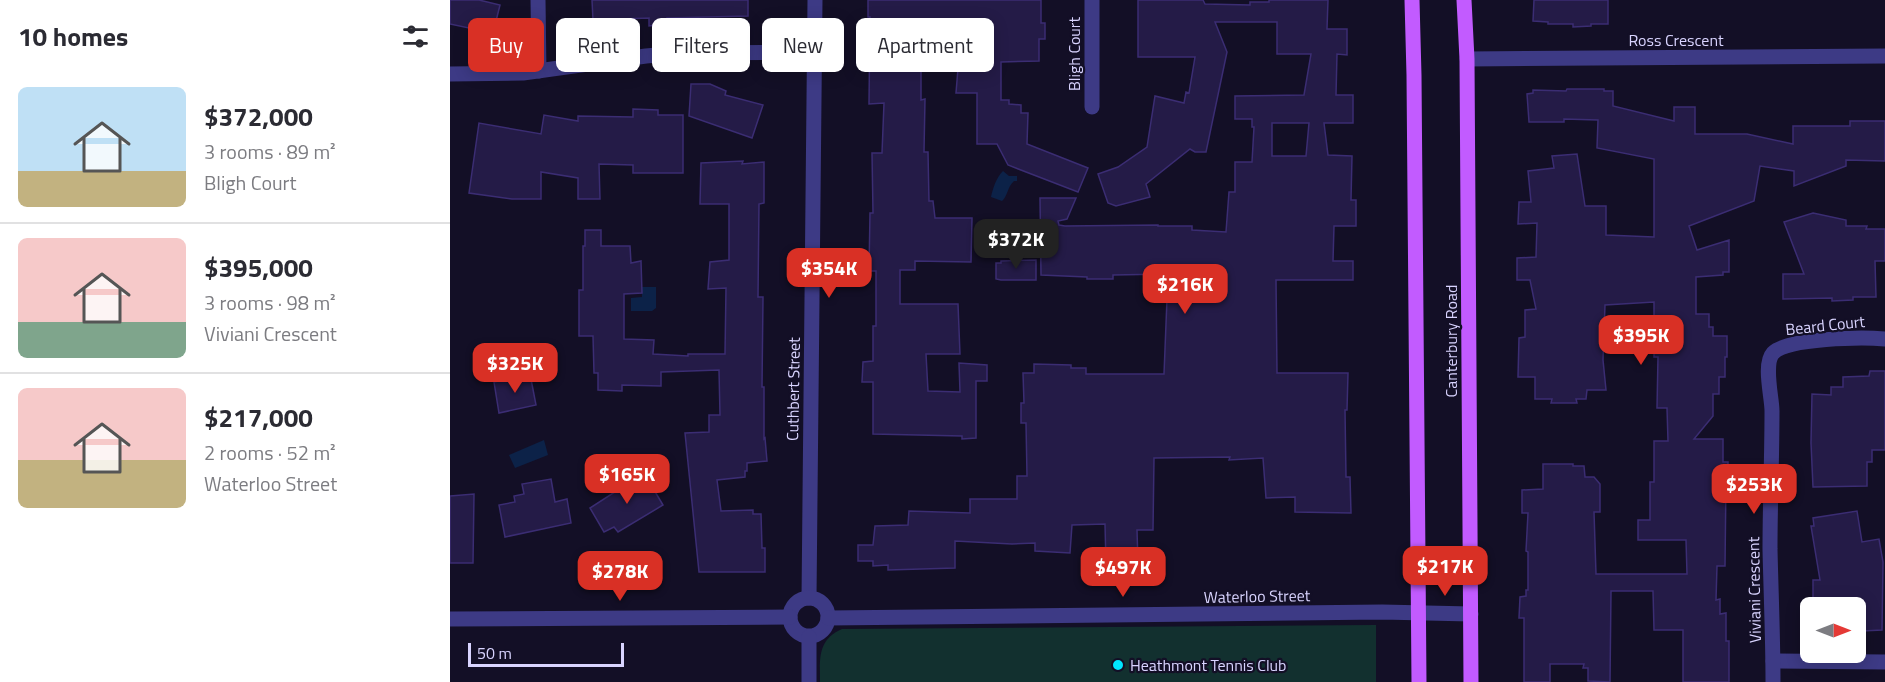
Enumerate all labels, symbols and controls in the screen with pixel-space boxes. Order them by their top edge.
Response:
text: 10 homes [18,17,128,56]
street label: Bligh Court [1062,17,1086,91]
chip: Buy [468,18,544,72]
chip: Rent [556,18,640,72]
chip: Filters [652,18,750,72]
chip: New [762,18,844,72]
chip: Apartment [856,18,994,72]
icon: filters [399,20,432,53]
street label: Ross Crescent [1628,28,1724,52]
text: $372,000 [204,97,313,136]
icon: home [66,111,138,183]
text: 3 rooms · 89 m² [204,136,336,167]
text: Bligh Court [204,167,297,198]
pin: $372K [974,219,1058,270]
text: $372K [988,223,1044,254]
text: $395,000 [204,248,313,287]
pin: $354K [787,248,871,299]
text: $354K [801,252,857,283]
icon: home [66,262,138,334]
pin: $216K [1143,264,1227,315]
text: $216K [1157,268,1213,299]
street label: Canterbury Road [1439,285,1463,397]
text: 3 rooms · 98 m² [204,287,336,318]
street label: Beard Court [1784,309,1866,341]
pin: $395K [1599,315,1683,366]
text: Viviani Crescent [204,318,337,349]
text: $395K [1613,319,1669,350]
street label: Cuthbert Street [780,337,806,441]
pin: $325K [473,343,557,394]
text: $325K [487,347,543,378]
text: $217,000 [204,398,313,437]
icon: home [66,412,138,484]
text: 2 rooms · 52 m² [204,437,336,468]
pin: $165K [585,454,669,505]
text: $165K [599,458,655,489]
pin: $253K [1712,464,1796,515]
text: Waterloo Street [204,468,337,499]
text: $253K [1726,468,1782,499]
street label: Viviani Crescent [1741,536,1767,643]
pin: $217K [1403,546,1487,597]
pin: $497K [1081,547,1165,598]
text: $217K [1417,550,1473,581]
pin: $278K [578,551,662,602]
text: $497K [1095,551,1151,582]
text: $278K [592,555,648,586]
street label: Waterloo Street [1204,583,1311,609]
north arrow [1800,597,1866,663]
map controls [1800,597,1866,663]
scale bar [468,640,624,668]
text: 50 m [477,641,512,665]
place label: Heathmont Tennis Club [1130,653,1287,677]
marker: Heathmont Tennis Club [1111,658,1125,672]

